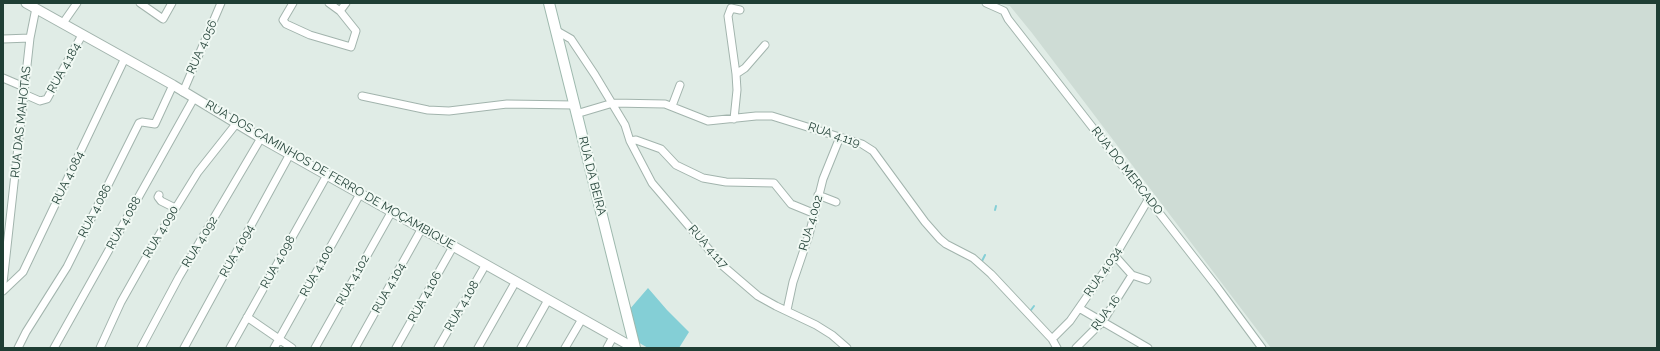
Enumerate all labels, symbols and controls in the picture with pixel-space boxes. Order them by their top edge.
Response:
street label: RUA 4.056 [184,18,220,76]
street label: RUA 4.184 [44,40,84,96]
street label: RUA DAS MAHOTAS [8,65,34,179]
street label: RUA DOS CAMINHOS DE FERRO DE MOÇAMBIQUE [203,97,457,253]
street label: RUA 4.119 [806,119,862,151]
street label: RUA DO MERCADO [1088,124,1166,218]
street label: RUA DA BEIRA [575,135,609,217]
street label: RUA 4.084 [49,149,87,207]
street label: RUA 4.086 [75,182,115,240]
street label: RUA 4.002 [796,193,826,253]
street label: RUA 4.088 [104,194,144,252]
street label: RUA 4.090 [140,203,182,261]
street label: RUA 4.092 [179,214,221,270]
street label: RUA 4.094 [217,222,257,280]
street label: RUA 4.117 [685,222,731,272]
street label: RUA 4.098 [258,233,298,291]
street label: RUA 4.100 [297,243,337,299]
street label: RUA 4.034 [1081,244,1125,300]
street label: RUA 4.102 [333,252,373,308]
street label: RUA 4.104 [369,260,409,316]
street label: RUA 4.106 [405,269,445,325]
street label: RUA 4.108 [442,278,482,334]
street label: RUA 16 [1088,293,1124,333]

